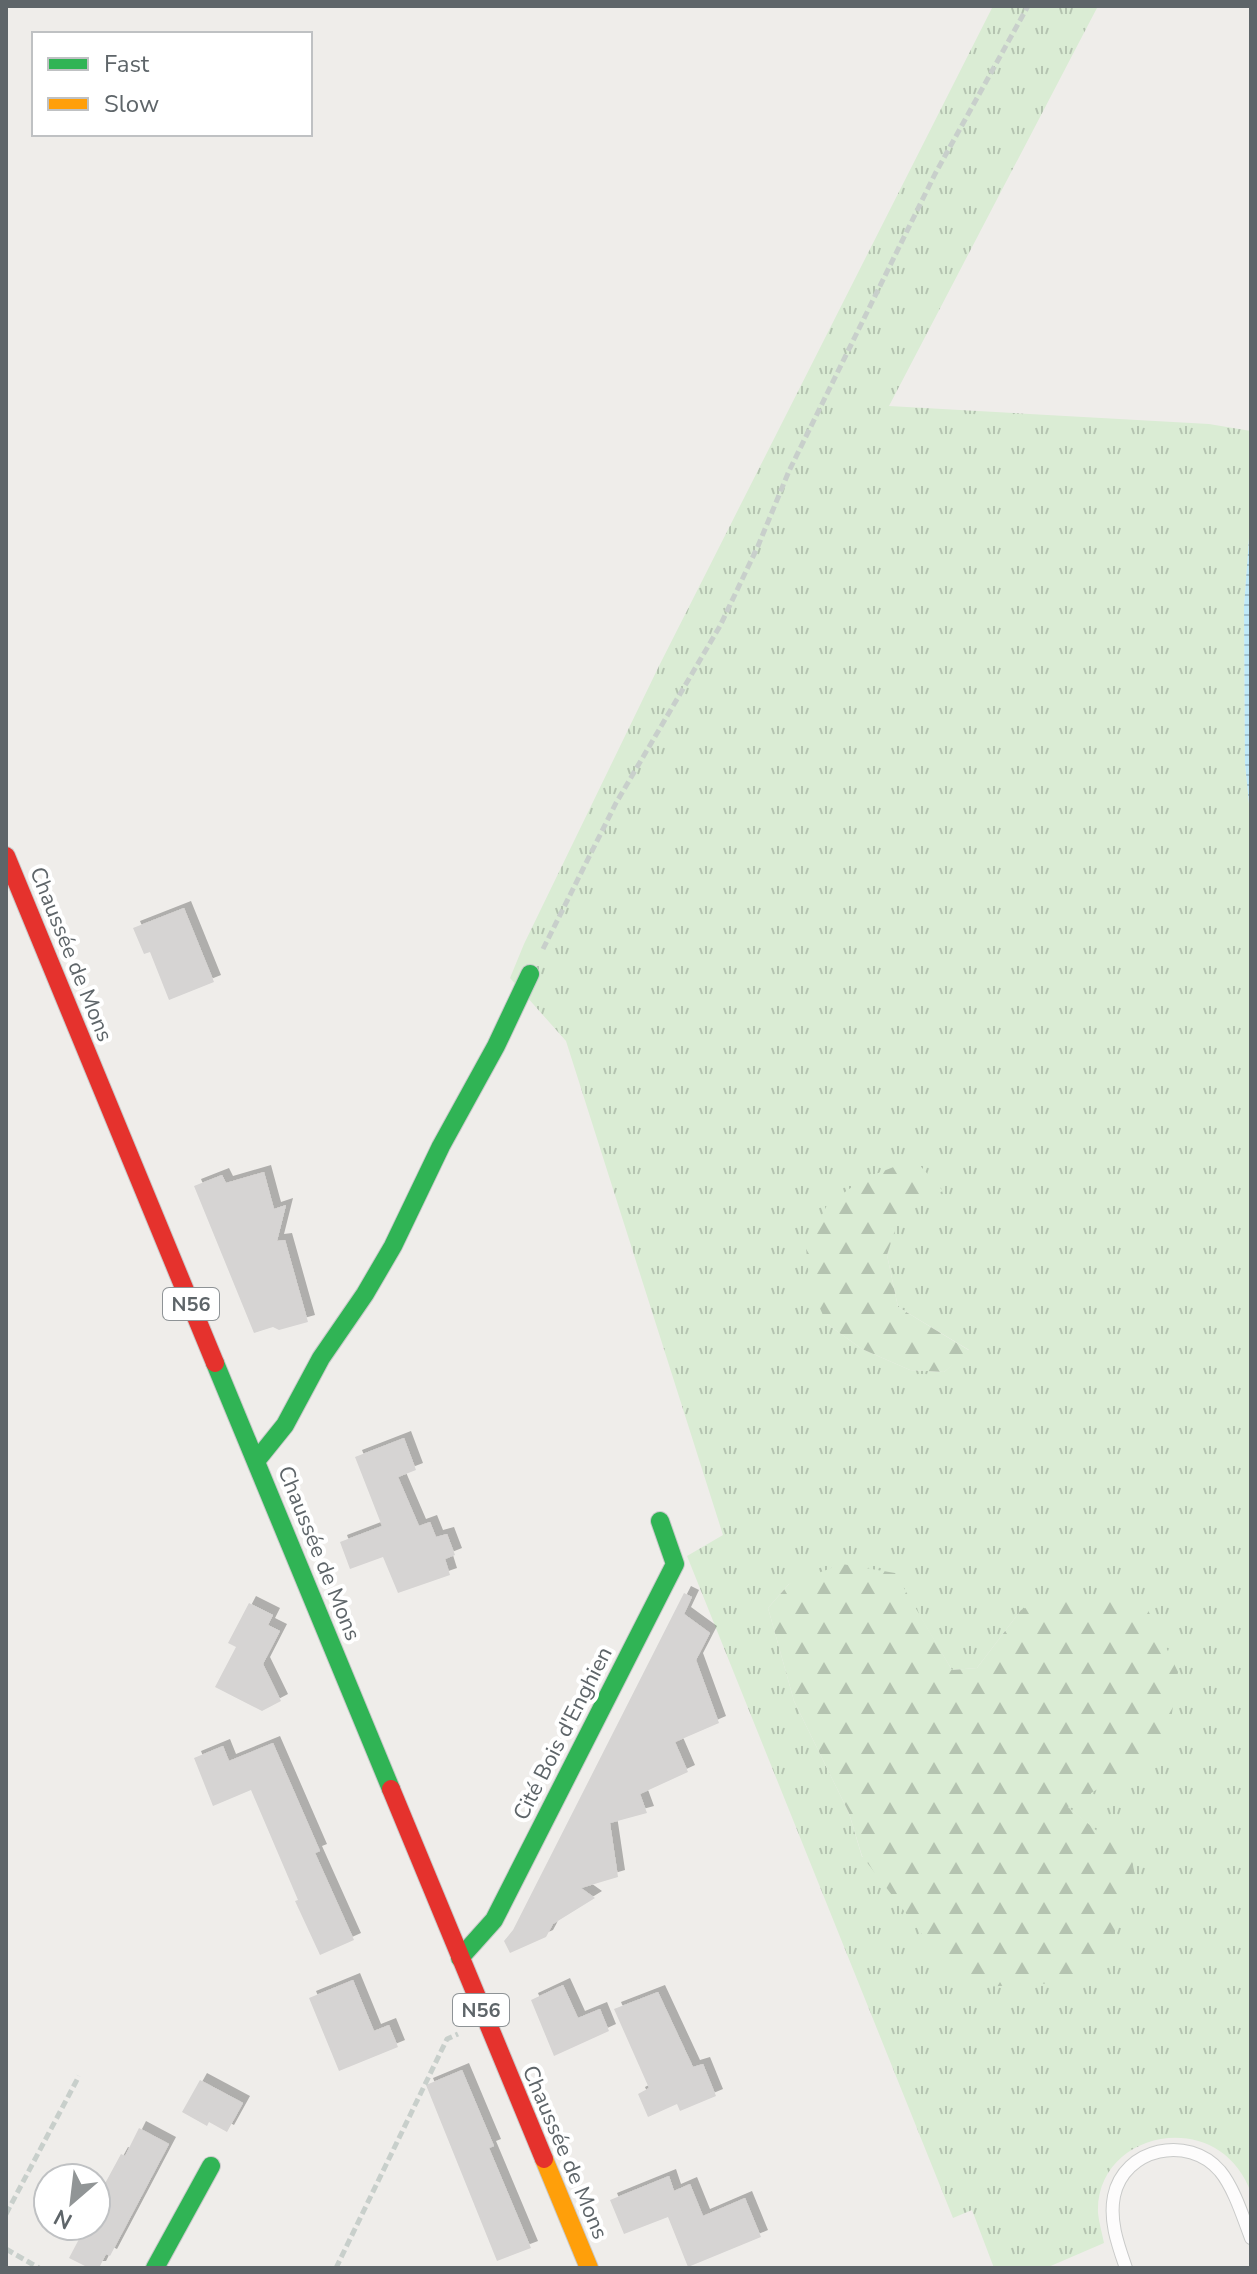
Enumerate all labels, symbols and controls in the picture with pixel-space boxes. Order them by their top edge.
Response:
legend [32,32,312,136]
text: Fast [104,48,150,80]
text: Slow [104,88,159,120]
street label: Chaussée de Mons [22,863,120,1046]
road number: N56 [163,1288,219,1320]
street label: Chaussée de Mons [270,1462,368,1645]
street label: Cité Bois d'Enghien [506,1642,620,1825]
road number: N56 [453,1994,509,2026]
street label: Chaussée de Mons [515,2061,615,2244]
north arrow [32,2162,112,2242]
text: N [49,2202,77,2236]

